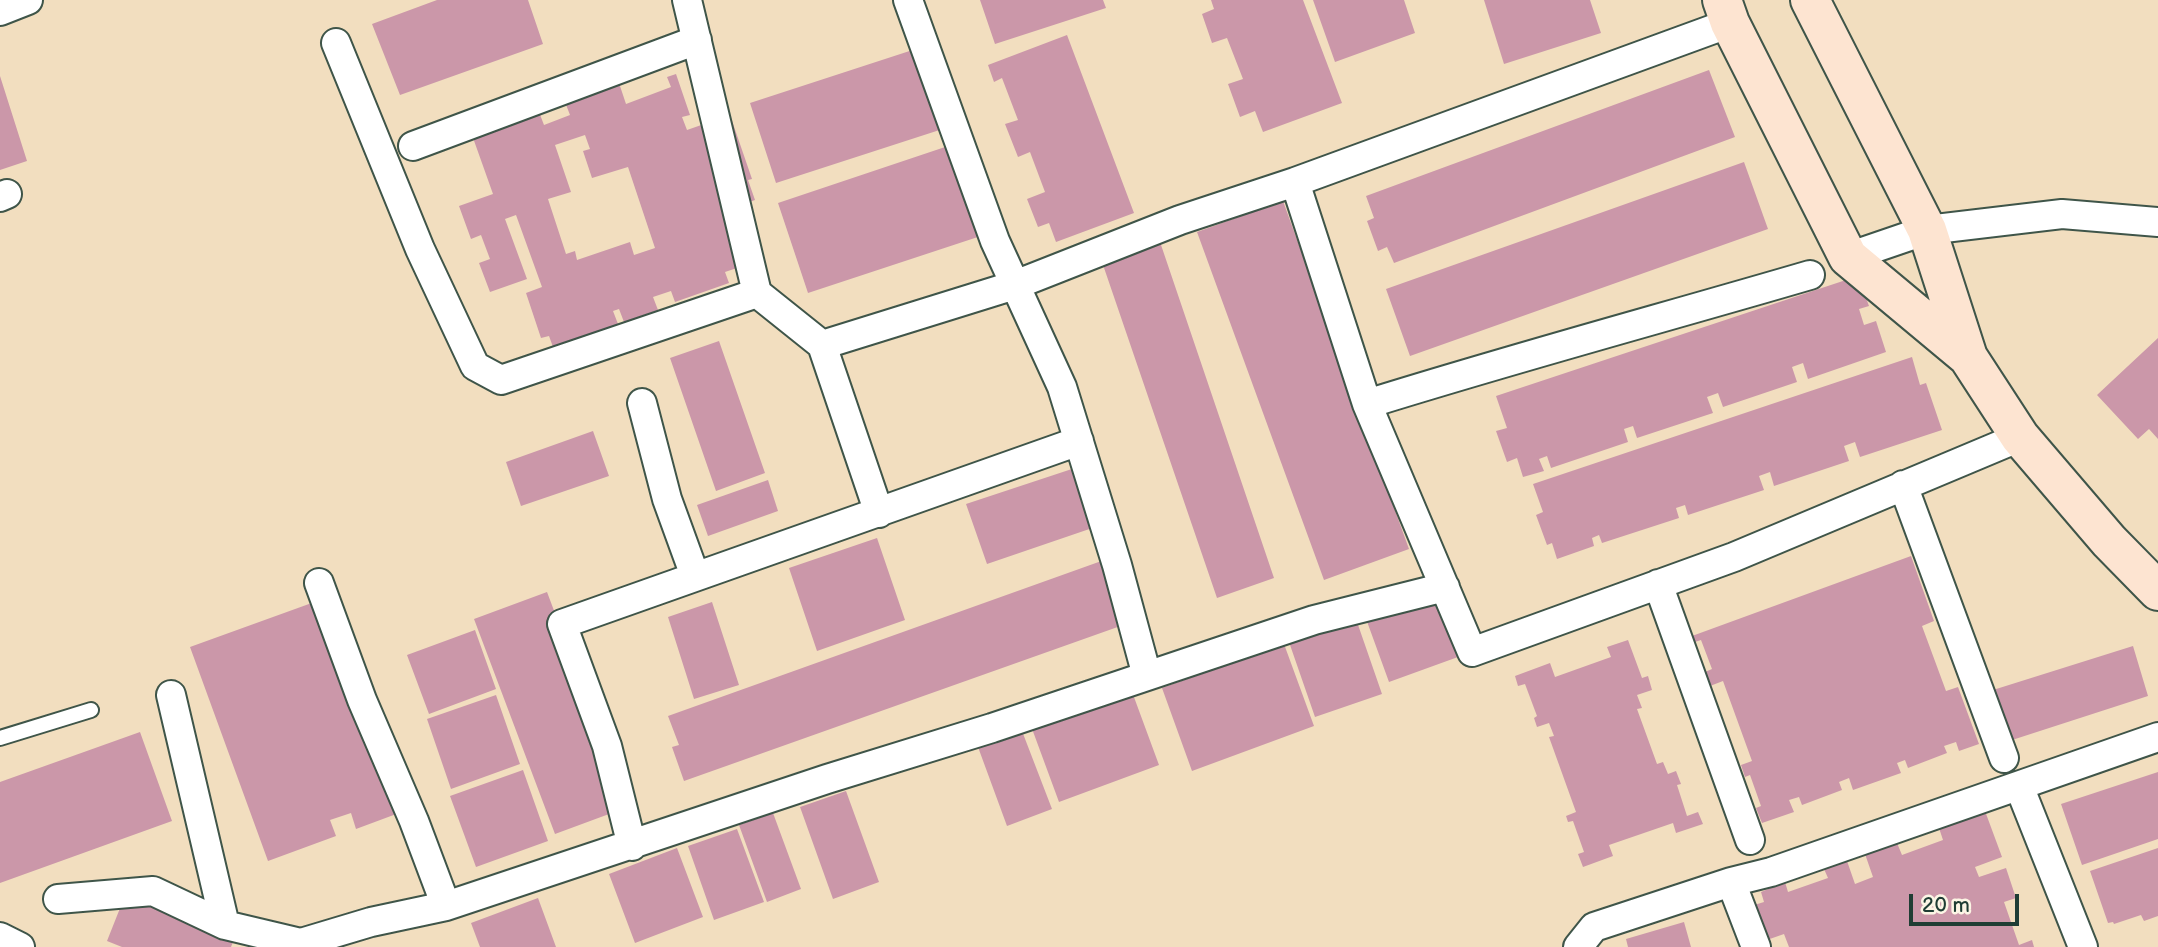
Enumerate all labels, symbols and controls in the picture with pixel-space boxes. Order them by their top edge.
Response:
scale bar [1913,880,2023,924]
text: 20 m [1922,893,1970,918]

